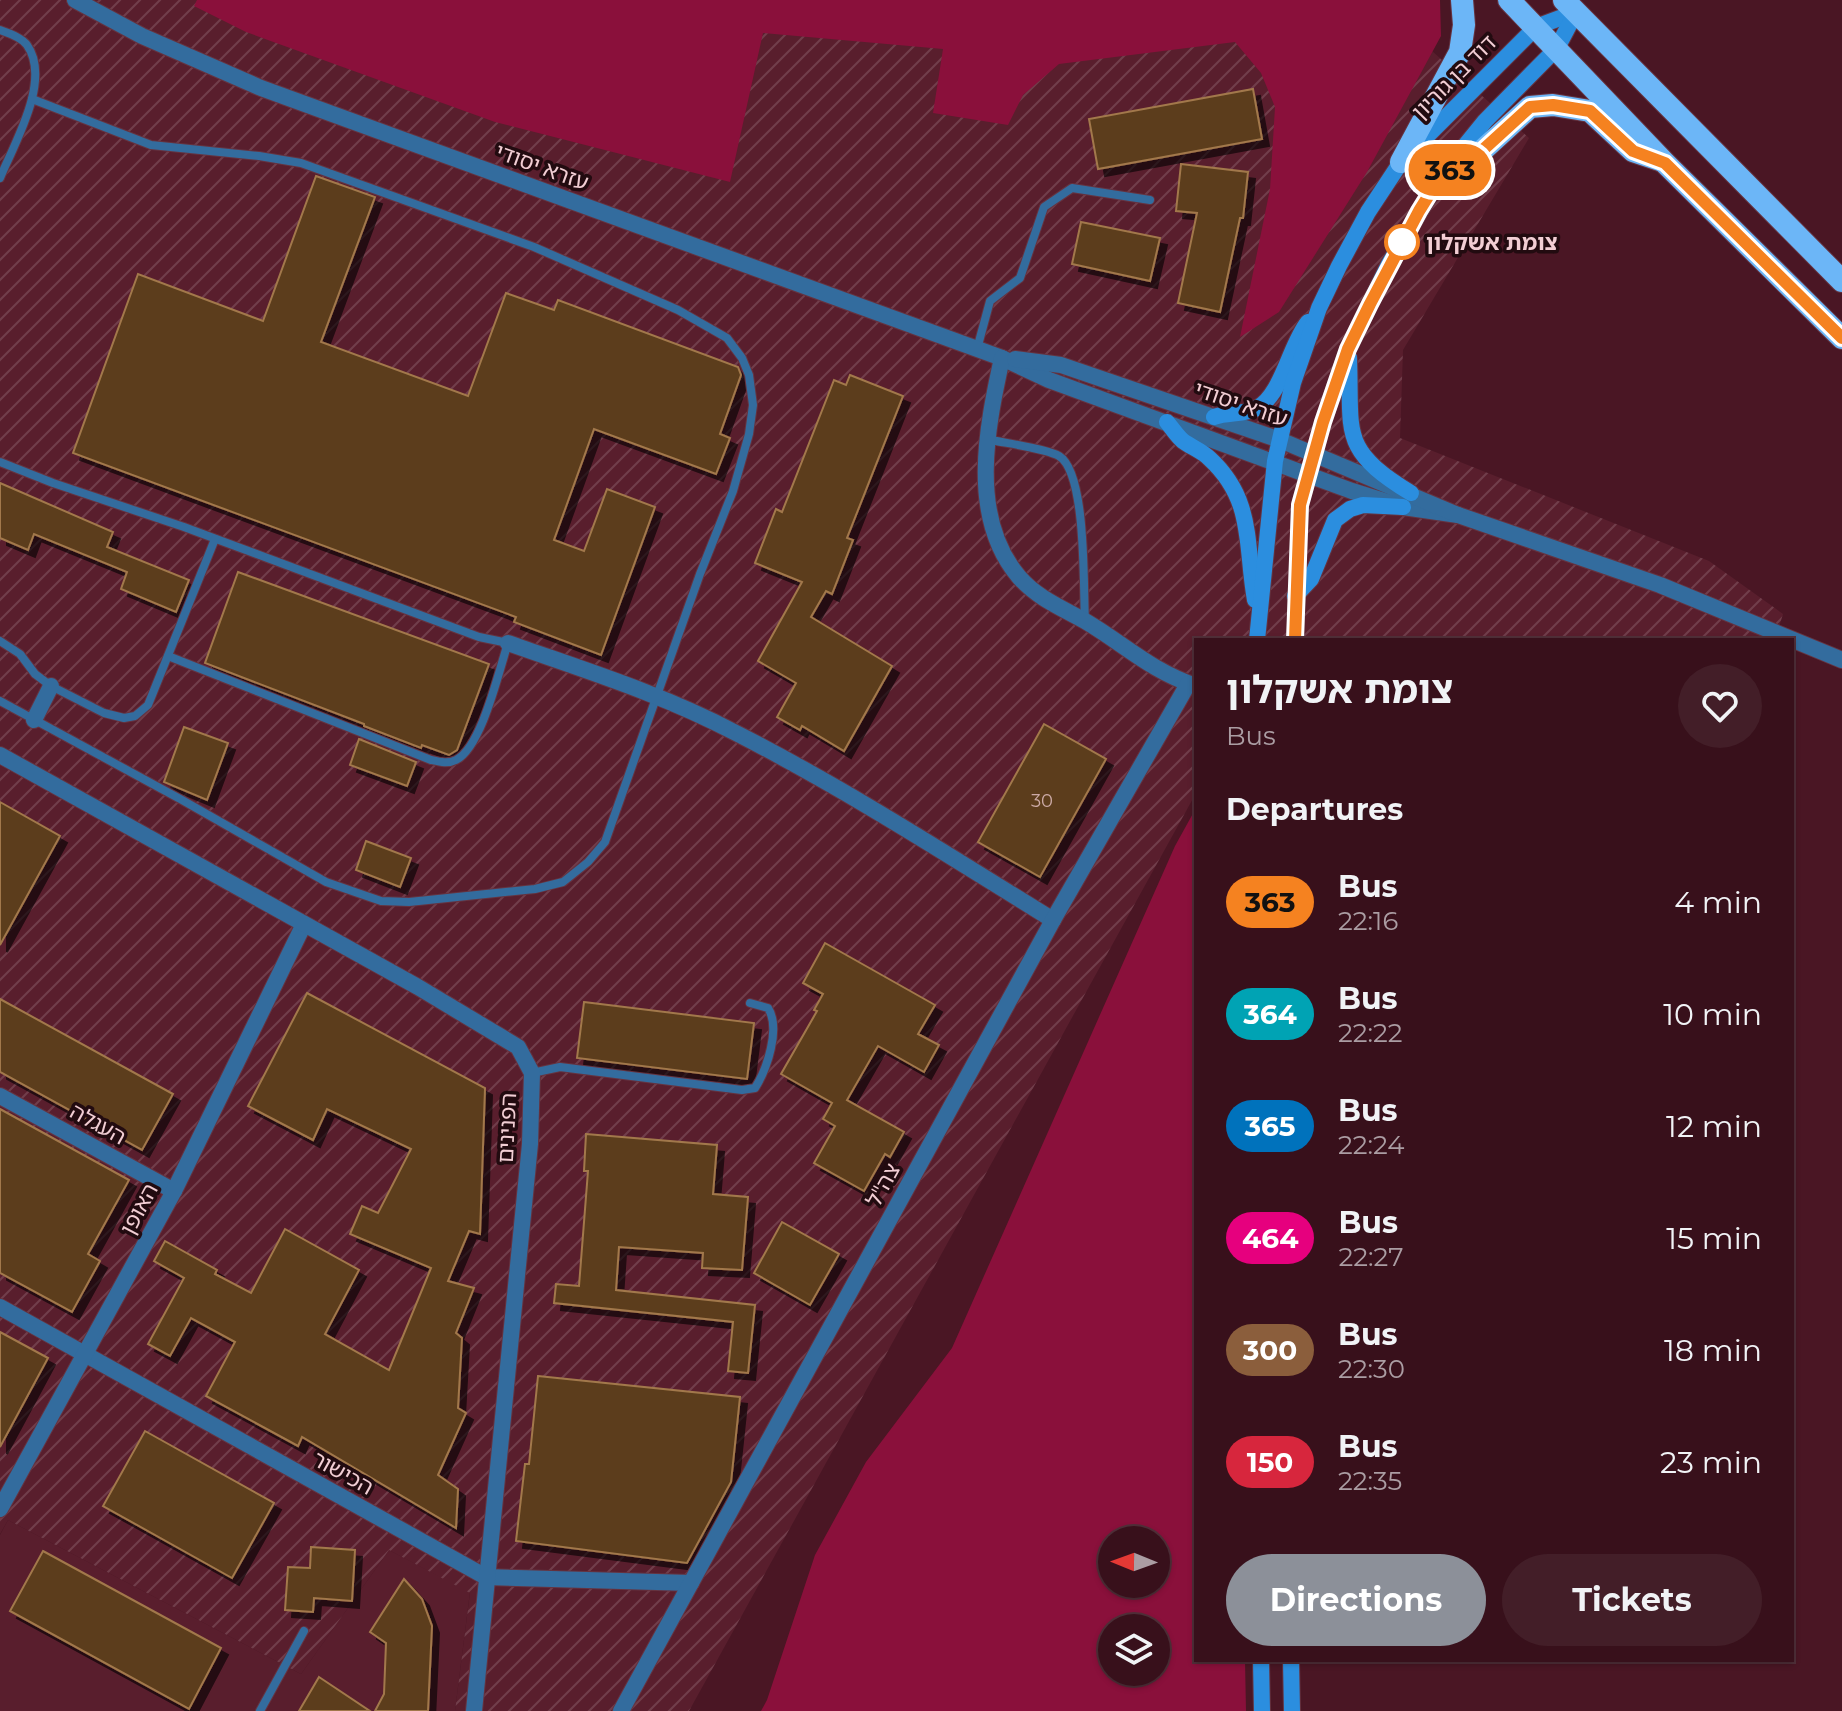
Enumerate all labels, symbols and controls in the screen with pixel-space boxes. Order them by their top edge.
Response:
street label: דוד בן גוריון [1406,29,1502,125]
street label: עזרא יסודי [492,138,592,196]
line badge: 363 [1404,144,1496,196]
text: 363 [1425,153,1476,187]
marker: צומת אשקלון [1385,225,1419,259]
place label: צומת אשקלון [1426,229,1558,256]
street label: עזרא יסודי [1191,375,1291,433]
button: heart [1678,664,1762,748]
text: צומת אשקלון [1226,666,1453,713]
text: Bus [1226,720,1276,752]
house number: 30 [1031,790,1053,812]
text: Departures [1226,791,1403,828]
text: Bus [1338,868,1398,905]
text: 4 min [1674,884,1762,921]
text: 363 [1245,885,1296,919]
text: 22:16 [1338,905,1398,937]
text: Bus [1338,980,1398,1017]
text: 10 min [1663,996,1762,1033]
text: 364 [1243,997,1297,1031]
text: 22:22 [1338,1017,1403,1049]
street label: הפנינים [492,1092,522,1164]
text: Bus [1338,1092,1398,1129]
street label: העגלה [65,1098,131,1150]
text: 12 min [1666,1108,1762,1145]
text: 365 [1244,1109,1296,1143]
text: 22:24 [1338,1129,1404,1161]
street label: צה"ל [860,1158,906,1212]
street label: האופן [114,1179,164,1239]
text: Bus [1338,1204,1398,1241]
text: 15 min [1666,1220,1762,1257]
text: 464 [1242,1221,1298,1255]
text: 22:27 [1338,1241,1404,1273]
text: Bus [1338,1316,1398,1353]
text: 18 min [1664,1332,1762,1369]
text: 300 [1243,1333,1297,1367]
text: 22:30 [1338,1353,1405,1385]
text: Bus [1338,1428,1398,1465]
text: 23 min [1660,1444,1762,1481]
street label: הכישור [308,1445,378,1501]
text: 150 [1247,1445,1293,1479]
text: 22:35 [1338,1465,1402,1497]
north arrow [1098,1526,1170,1598]
map controls [1098,1526,1170,1686]
button: Directions [1226,1554,1486,1646]
button: Tickets [1502,1554,1762,1646]
button: layers [1098,1614,1170,1686]

